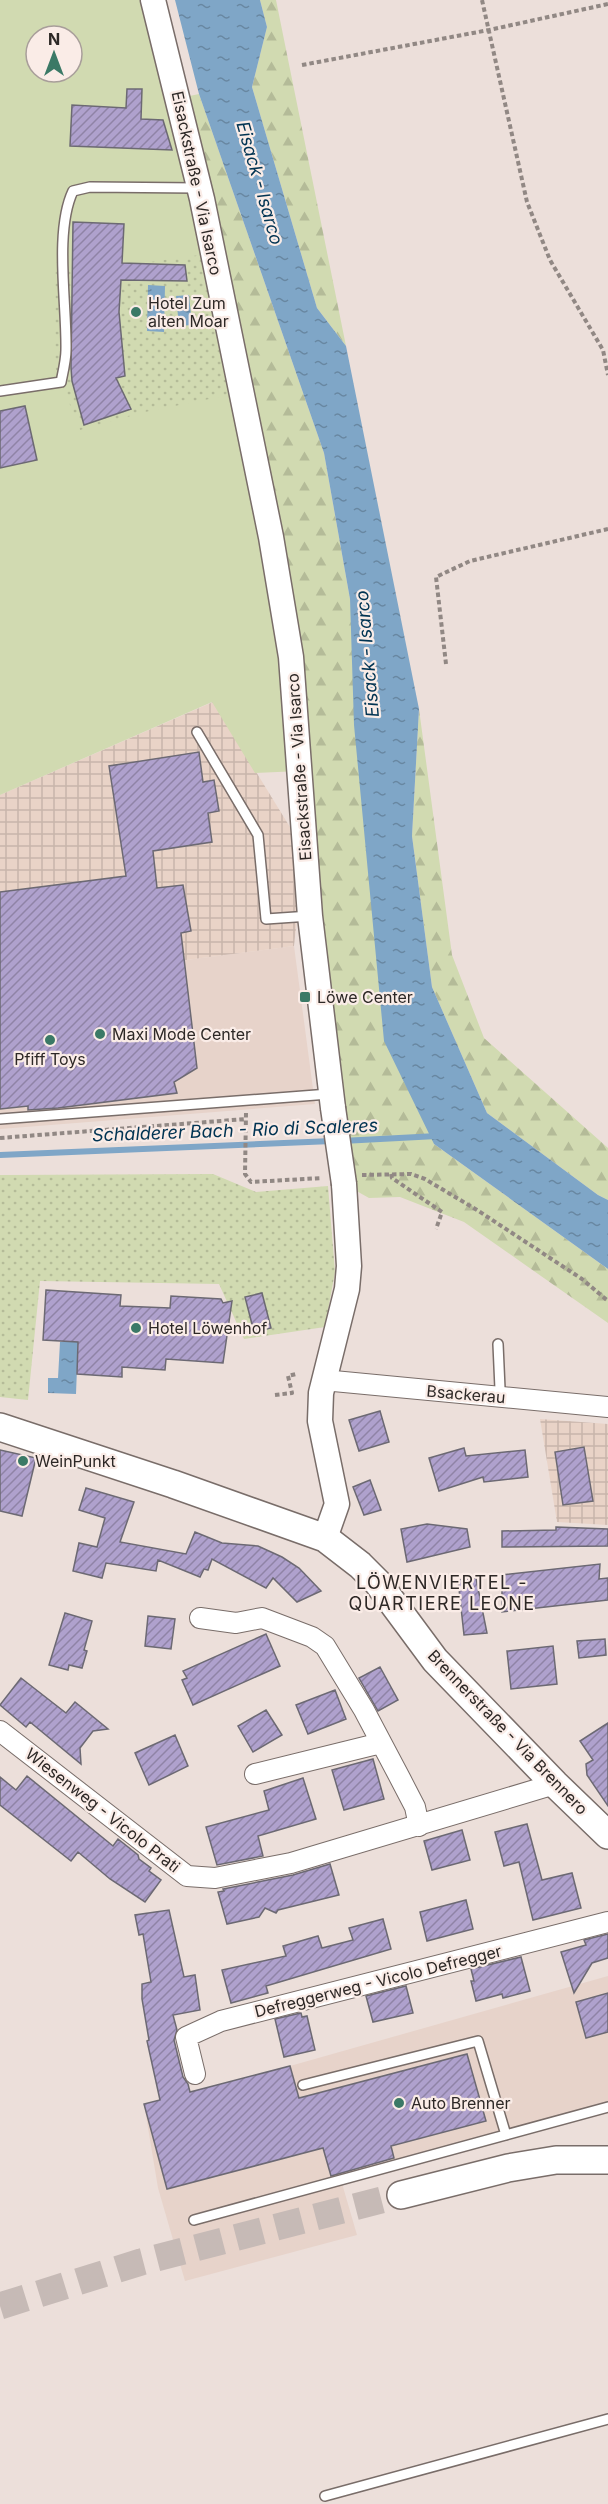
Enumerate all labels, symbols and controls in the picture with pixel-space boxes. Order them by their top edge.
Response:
north arrow [24,24,84,84]
text: N [48,29,60,49]
street label: Eisackstraße - Via Isarco [168,89,226,277]
water label: Eisack - Isarco [232,119,288,247]
place label: Hotel Zum alten Moar [148,293,229,331]
marker: Hotel Zum alten Moar [129,305,143,319]
water label: Eisack - Isarco [351,590,383,718]
street label: Eisackstraße - Via Isarco [282,673,316,861]
place label: Löwe Center [317,987,413,1007]
marker: Löwe Center [298,990,312,1004]
place label: Maxi Mode Center [112,1024,251,1044]
marker: Maxi Mode Center [93,1027,107,1041]
marker: Pfiff Toys [43,1033,57,1047]
place label: Pfiff Toys [14,1049,86,1069]
water label: Schalderer Bach - Rio di Scaleres [92,1115,378,1145]
place label: Hotel Löwenhof [148,1318,267,1338]
marker: Hotel Löwenhof [129,1321,143,1335]
street label: Bsackerau [426,1381,506,1407]
place label: WeinPunkt [35,1451,116,1471]
marker: WeinPunkt [16,1454,30,1468]
district label: LÖWENVIERTEL - QUARTIERE LEONE [348,1571,536,1614]
street label: Brennerstraße - Via Brennero [424,1645,592,1819]
street label: Wiesenweg - Vicolo Prati [22,1743,184,1877]
street label: Defreggerweg - Vicolo Defregger [252,1941,504,2021]
place label: Auto Brenner [411,2093,510,2113]
marker: Auto Brenner [392,2096,406,2110]

